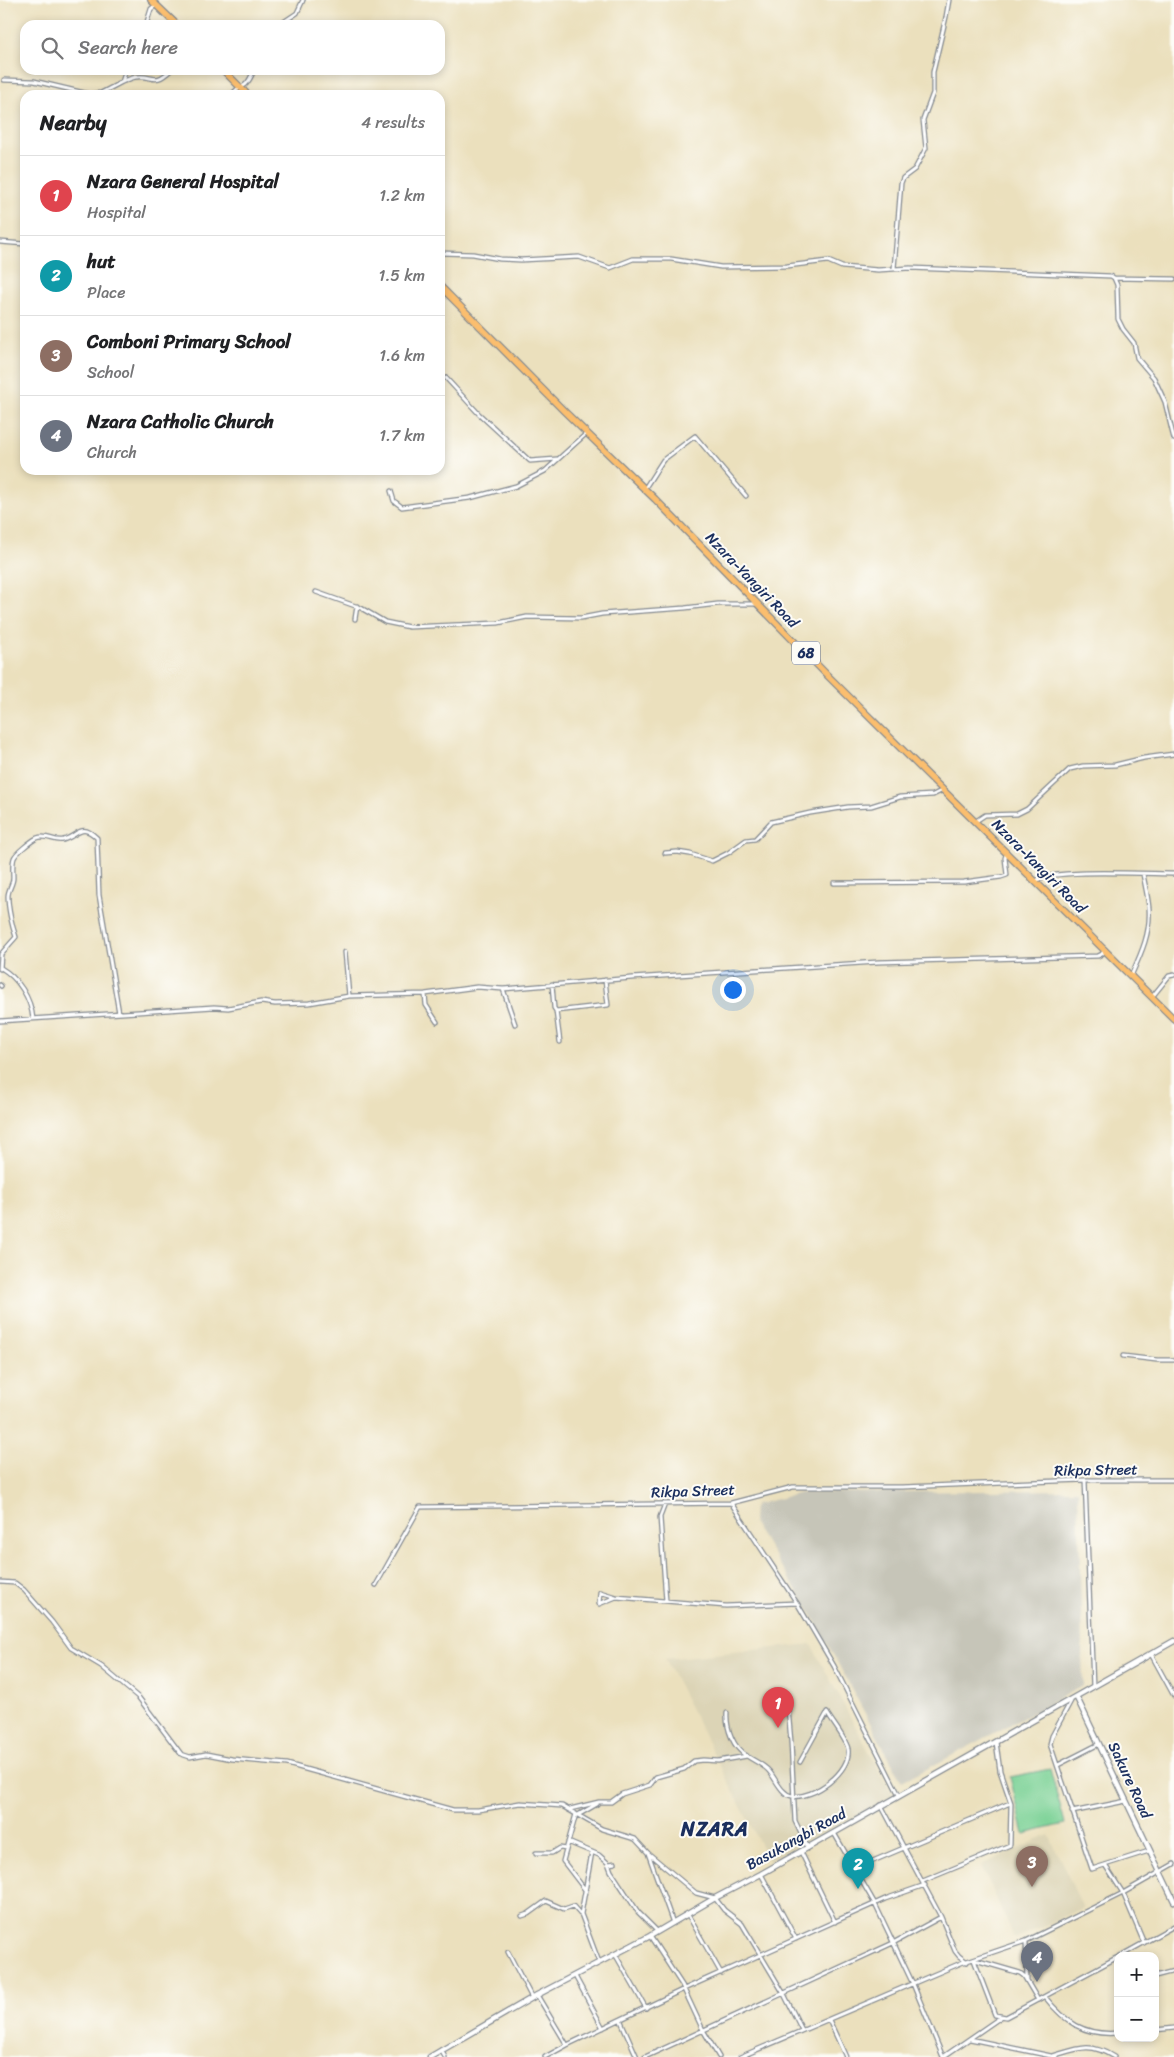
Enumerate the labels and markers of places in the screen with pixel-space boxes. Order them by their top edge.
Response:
pin: 1 [762,1687,794,1728]
pin: 3 [1016,1846,1048,1887]
pin: 2 [842,1848,874,1889]
pin: 4 [1021,1941,1053,1982]

